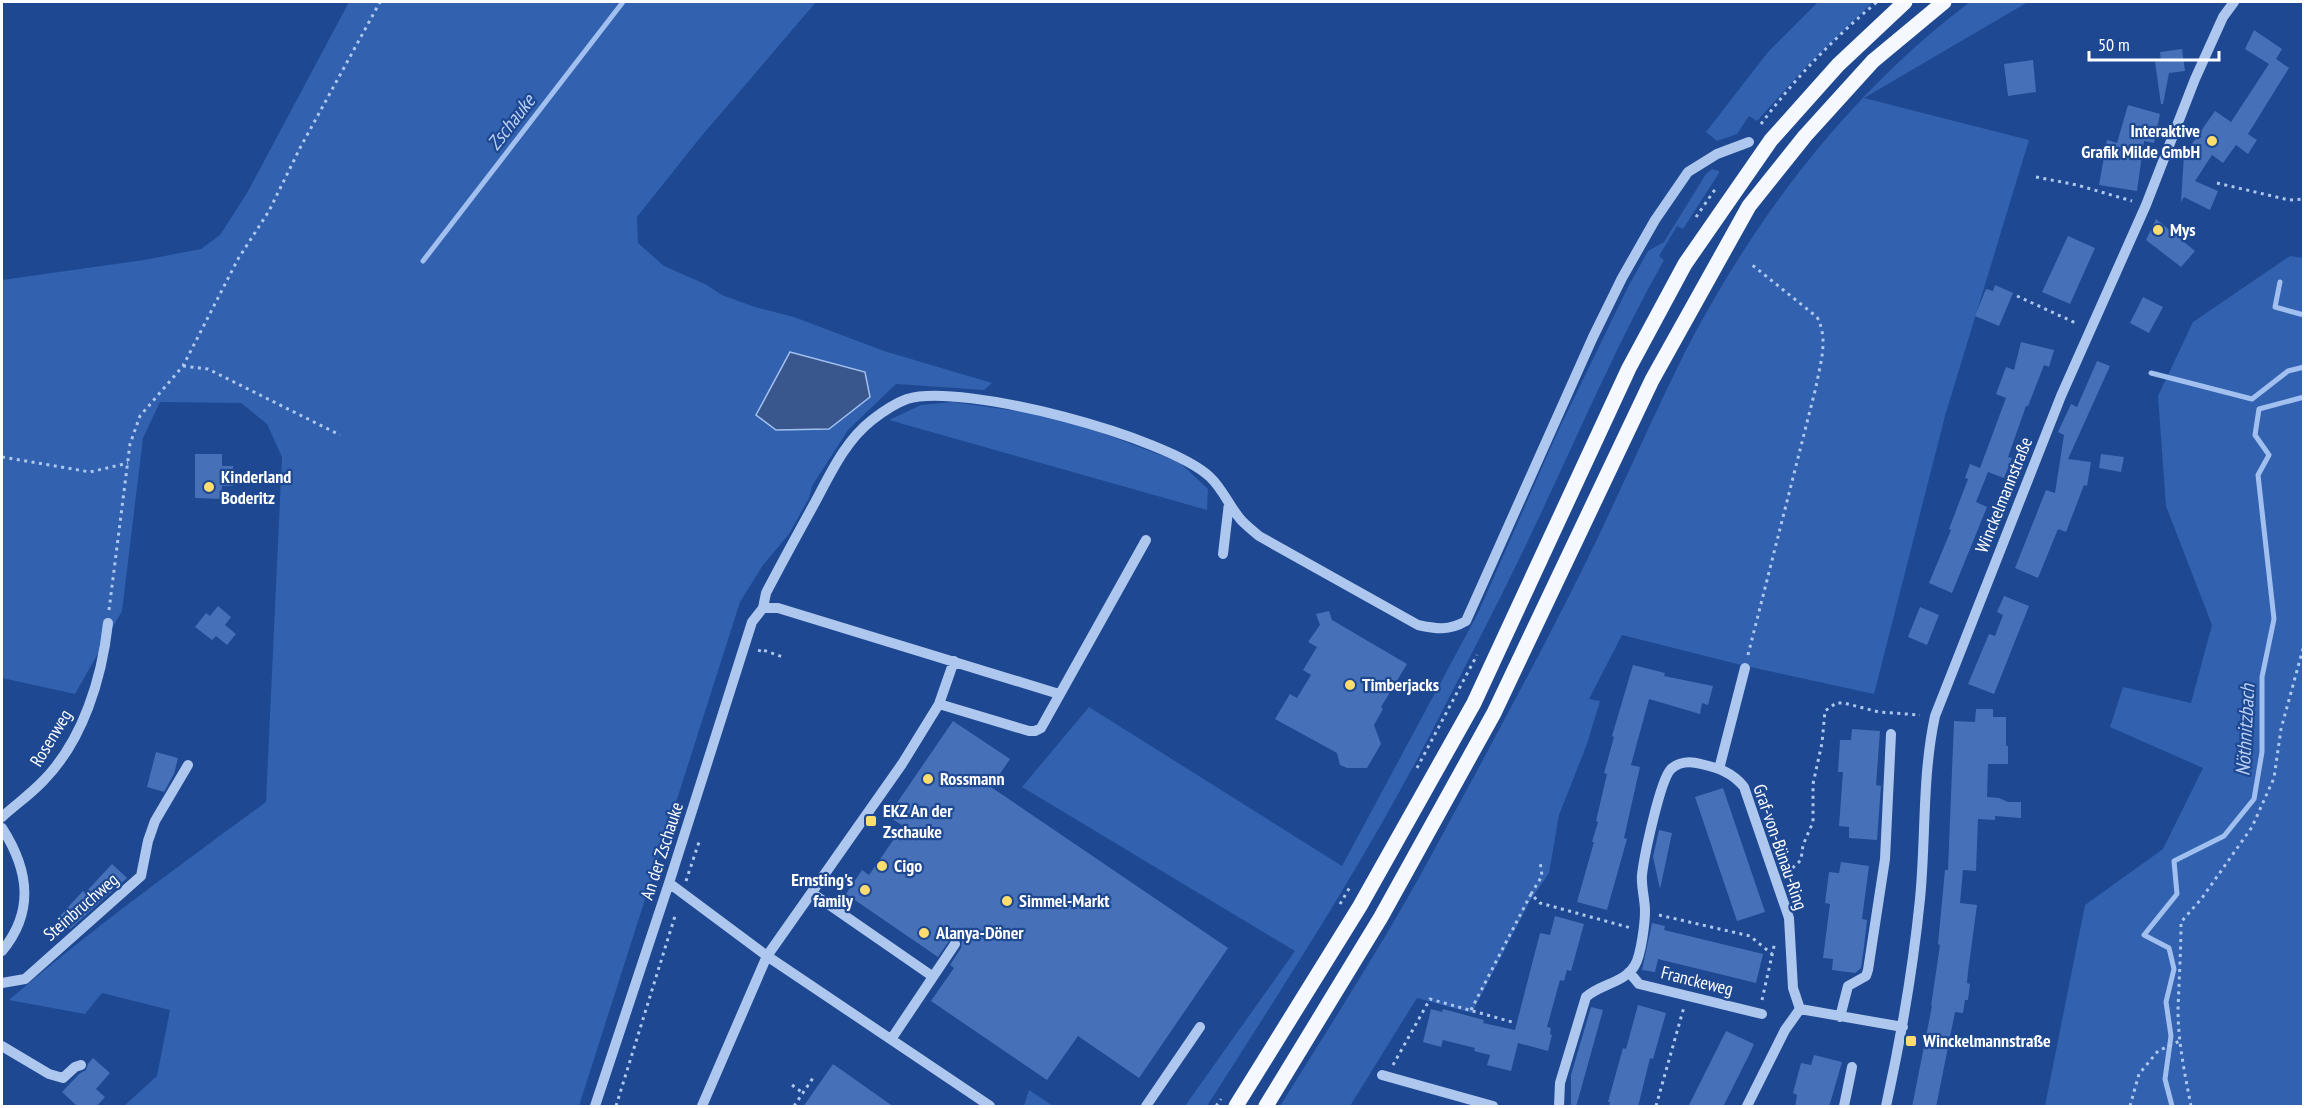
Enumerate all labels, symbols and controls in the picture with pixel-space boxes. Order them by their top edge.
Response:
scale bar [2089,24,2220,62]
text: 50 m [2098,33,2130,56]
water label: Zschauke [481,88,542,155]
place label: Interaktive Grafik Milde GmbH [2081,119,2200,163]
marker: Interaktive Grafik Milde GmbH [2205,134,2219,148]
place label: Mys [2170,218,2195,241]
marker: Mys [2151,223,2165,237]
street label: Winckelmannstraße [1970,434,2037,556]
place label: Kinderland Boderitz [221,465,291,509]
marker: Kinderland Boderitz [202,480,216,494]
place label: Timberjacks [1362,673,1439,696]
marker: Timberjacks [1343,678,1357,692]
water label: Nöthnitzbach [2230,682,2260,777]
street label: Rosenweg [25,705,77,771]
place label: Rossmann [940,767,1004,790]
marker: Rossmann [921,772,935,786]
street label: Graf-von-Bünau-Ring [1748,781,1813,913]
street label: An der Zschauke [635,799,688,903]
place label: EKZ An der Zschauke [883,799,953,843]
marker: EKZ An der Zschauke [864,814,878,828]
place label: Cigo [894,854,922,877]
marker: Cigo [875,859,889,873]
street label: Steinbruchweg [38,868,123,946]
place label: Ernsting's family [791,868,854,912]
marker: Ernsting's family [858,883,872,897]
place label: Simmel-Markt [1019,889,1110,912]
marker: Simmel-Markt [1000,894,1014,908]
place label: Alanya-Döner [935,921,1024,944]
marker: Alanya-Döner [917,926,931,940]
street label: Franckeweg [1659,960,1736,1001]
place label: Winckelmannstraße [1922,1029,2051,1052]
marker: Winckelmannstraße [1904,1034,1918,1048]

